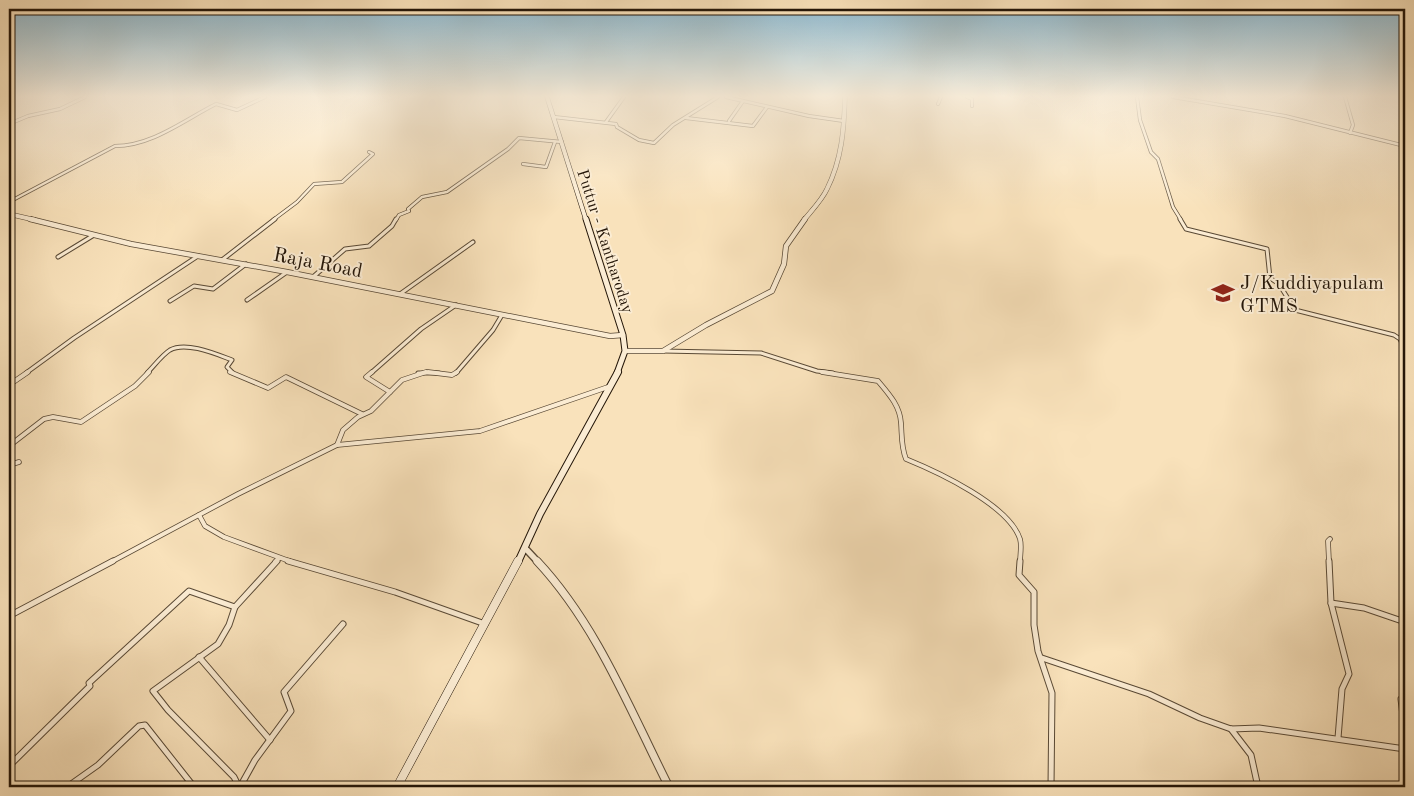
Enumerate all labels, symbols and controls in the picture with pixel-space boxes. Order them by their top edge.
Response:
street label: Puttur - Kantharoday [573,168,635,316]
street label: Raja Road [271,245,364,282]
place label: J/Kuddiyapulam GTMS [1240,274,1384,317]
school or university icon: J/Kuddiyapulam GTMS [1210,280,1236,306]

